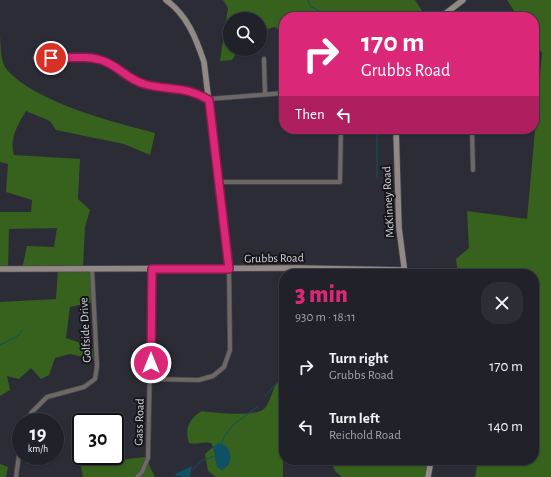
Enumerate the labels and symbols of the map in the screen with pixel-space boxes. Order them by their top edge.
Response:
pin [34,41,68,75]
street label: McKinney Road [380,166,397,238]
street label: Grubbs Road [244,251,304,265]
street label: Golfside Drive [77,297,93,363]
position arrow [130,342,172,384]
street label: Gass Road [132,398,146,446]
speed limit sign: 30 [72,413,124,465]

